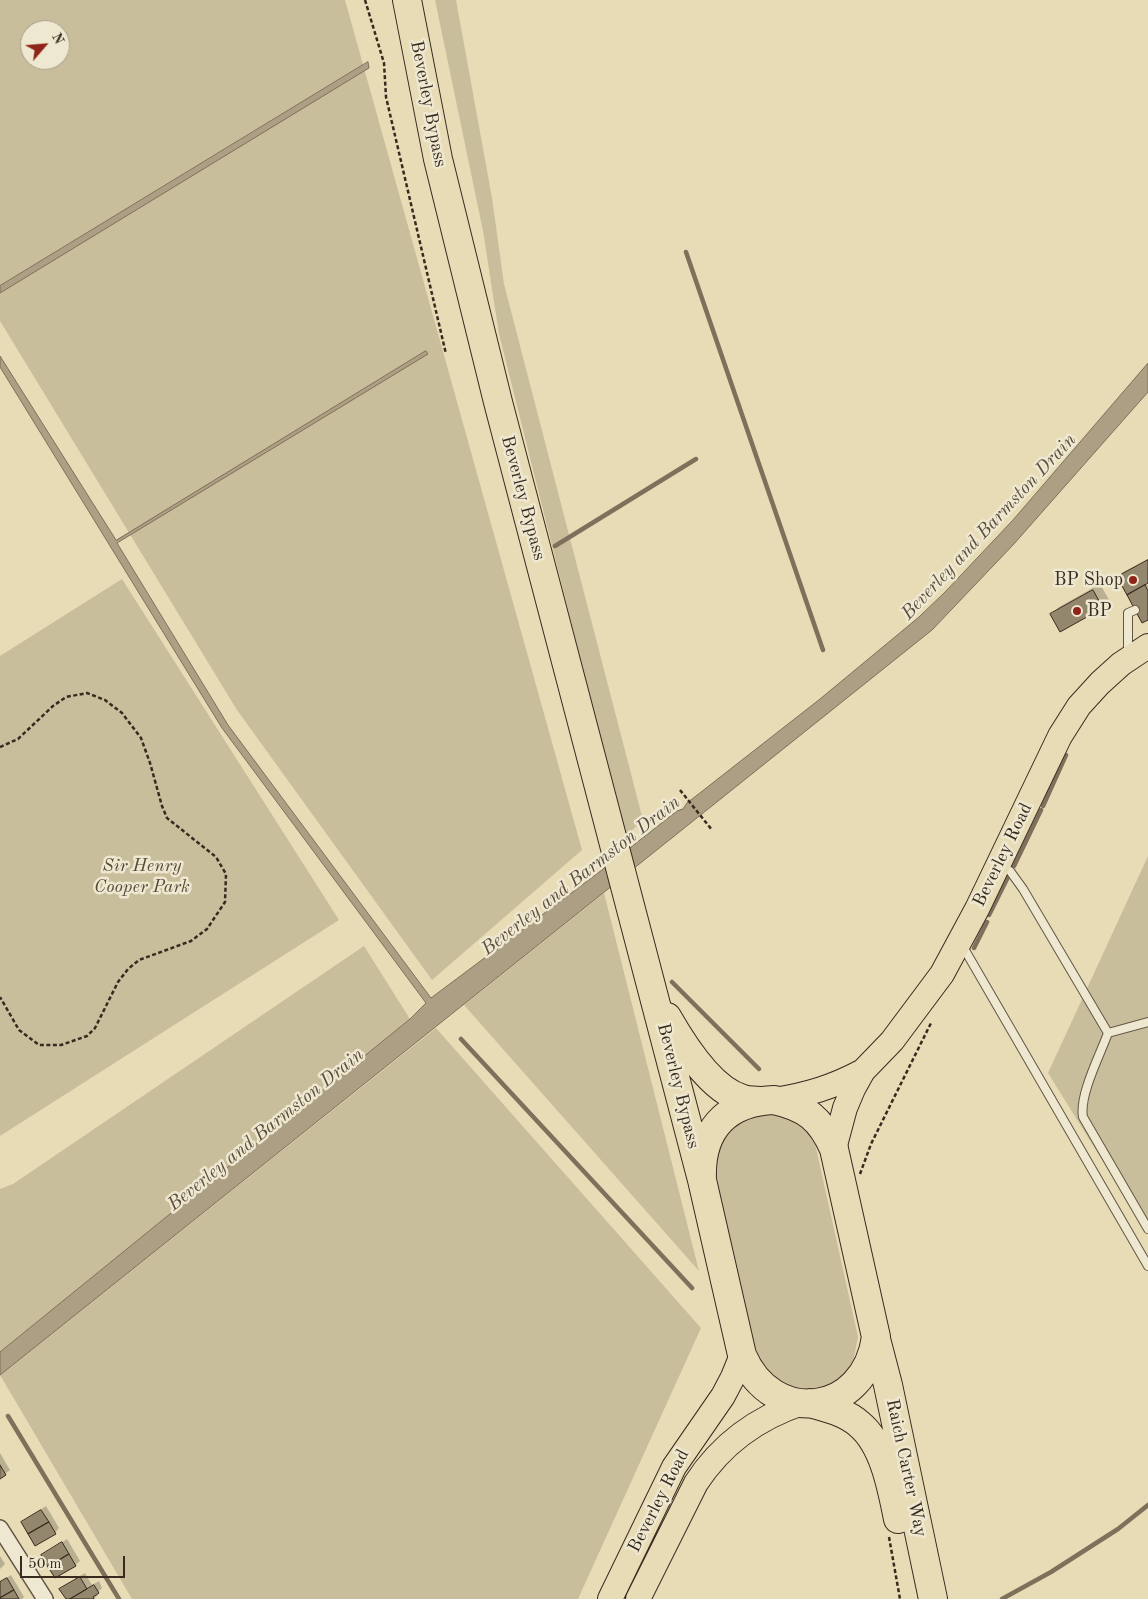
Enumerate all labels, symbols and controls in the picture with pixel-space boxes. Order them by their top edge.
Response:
north arrow [20,20,70,70]
text: N [49,31,66,47]
street label: Beverley Bypass [405,39,451,169]
water label: Beverley and Barmston Drain [897,429,1081,625]
street label: Beverley Bypass [496,433,550,563]
place label: BP Shop [1054,569,1123,591]
marker: BP Shop [1127,574,1139,586]
place label: BP [1087,600,1112,622]
marker: BP [1071,605,1083,617]
water label: Beverley and Barmston Drain [477,791,685,961]
street label: Beverley Road [969,800,1037,910]
park label: Sir Henry Cooper Park [94,855,190,898]
street label: Beverley Bypass [652,1021,704,1151]
water label: Beverley and Barmston Drain [163,1044,369,1216]
street label: Raich Carter Way [881,1397,931,1539]
street label: Beverley Road [624,1446,694,1556]
scale bar [22,1546,128,1578]
text: 50 m [28,1557,62,1572]

